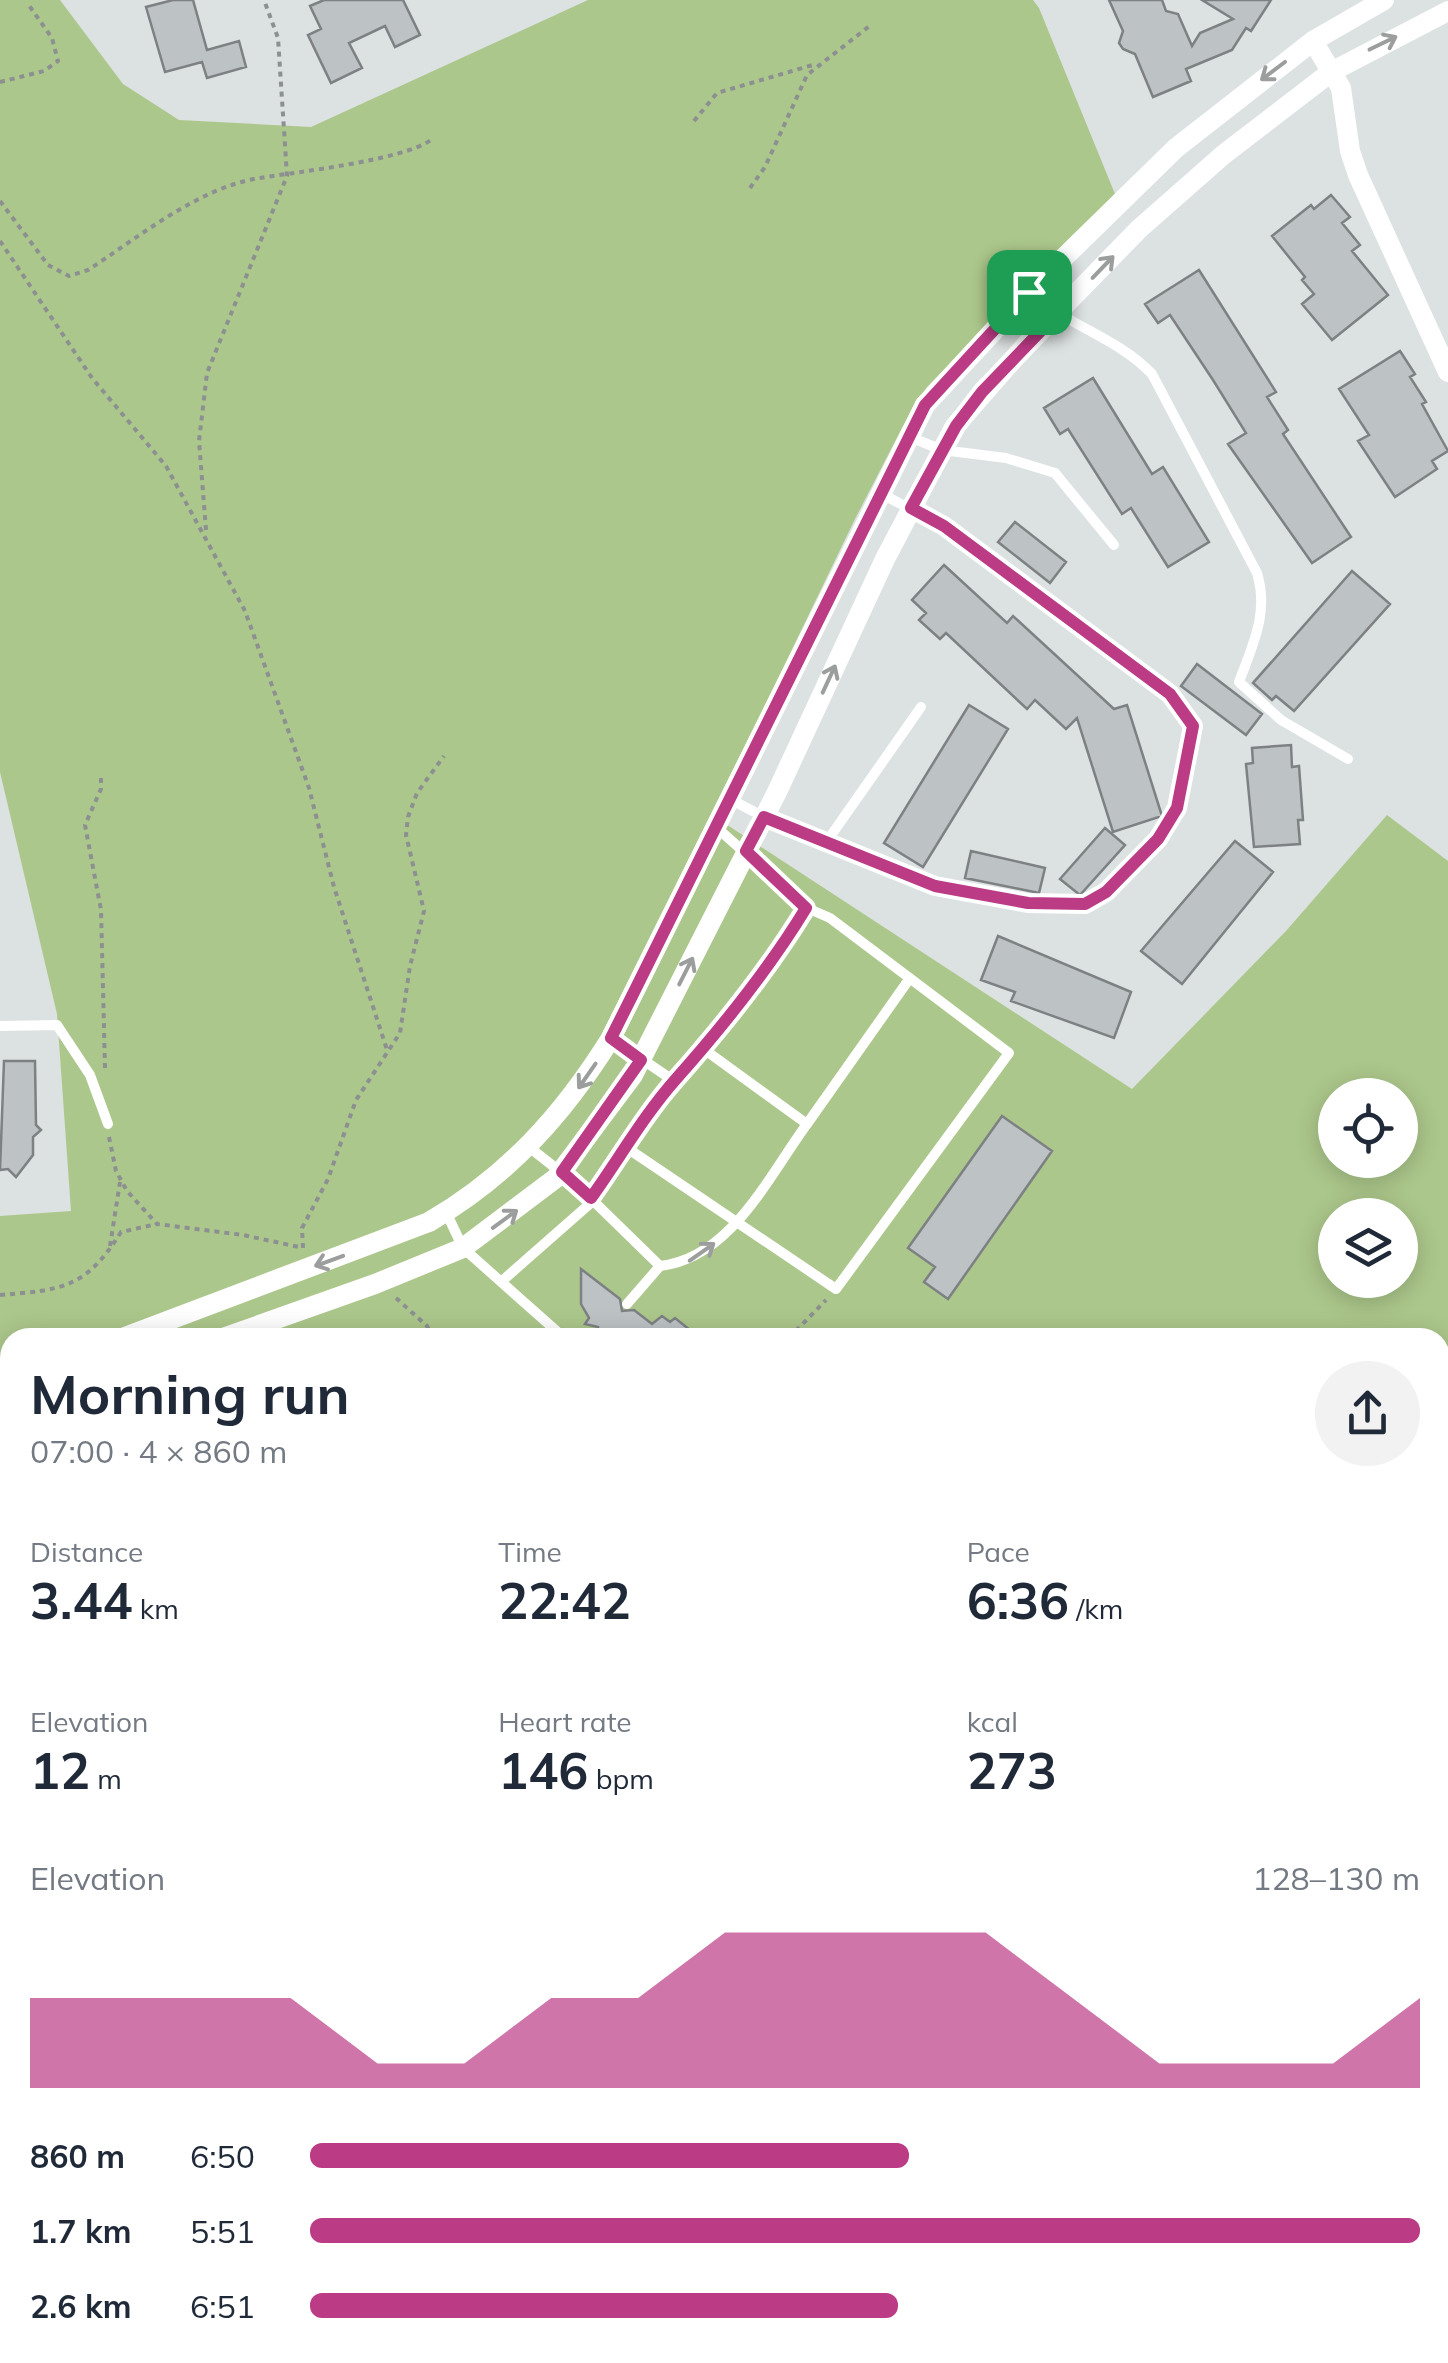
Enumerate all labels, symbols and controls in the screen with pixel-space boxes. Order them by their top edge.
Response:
one-way arrow [1367,32,1397,51]
one-way arrow [1260,60,1287,81]
pin [987,250,1072,335]
one-way arrow [1090,255,1114,279]
icon: arrive [1002,265,1057,320]
one-way arrow [821,665,840,695]
one-way arrow [677,956,696,986]
one-way arrow [577,1062,598,1089]
map controls [1318,1078,1418,1298]
button: locate [1318,1078,1418,1178]
button: layers [1318,1198,1418,1298]
one-way arrow [491,1208,518,1229]
one-way arrow [688,1242,716,1263]
one-way arrow [314,1253,345,1271]
text: Morning run [30,1359,350,1428]
button: share [1315,1361,1420,1466]
text: 07:00 · 4 × 860 m [30,1431,287,1471]
text: Distance [30,1534,143,1569]
text: Time [498,1534,562,1569]
text: Pace [967,1534,1030,1569]
text: 3.44 [30,1569,132,1632]
text: 22:42 [498,1569,631,1632]
text: 6:36 [967,1569,1069,1632]
text: km [132,1591,179,1626]
text: /km [1069,1591,1123,1626]
text: Elevation [30,1704,148,1739]
text: Heart rate [498,1704,632,1739]
text: kcal [967,1704,1018,1739]
text: 12 [30,1739,90,1802]
text: 146 [498,1739,588,1802]
text: 273 [967,1739,1057,1802]
text: m [90,1761,122,1796]
text: bpm [588,1761,654,1796]
text: Elevation [30,1858,165,1898]
text: 128–130 m [1252,1858,1420,1898]
text: 860 m [30,2136,125,2176]
text: 6:50 [190,2136,255,2176]
text: 1.7 km [30,2211,132,2251]
text: 5:51 [190,2211,255,2251]
text: 2.6 km [30,2286,132,2326]
text: 6:51 [190,2286,255,2326]

